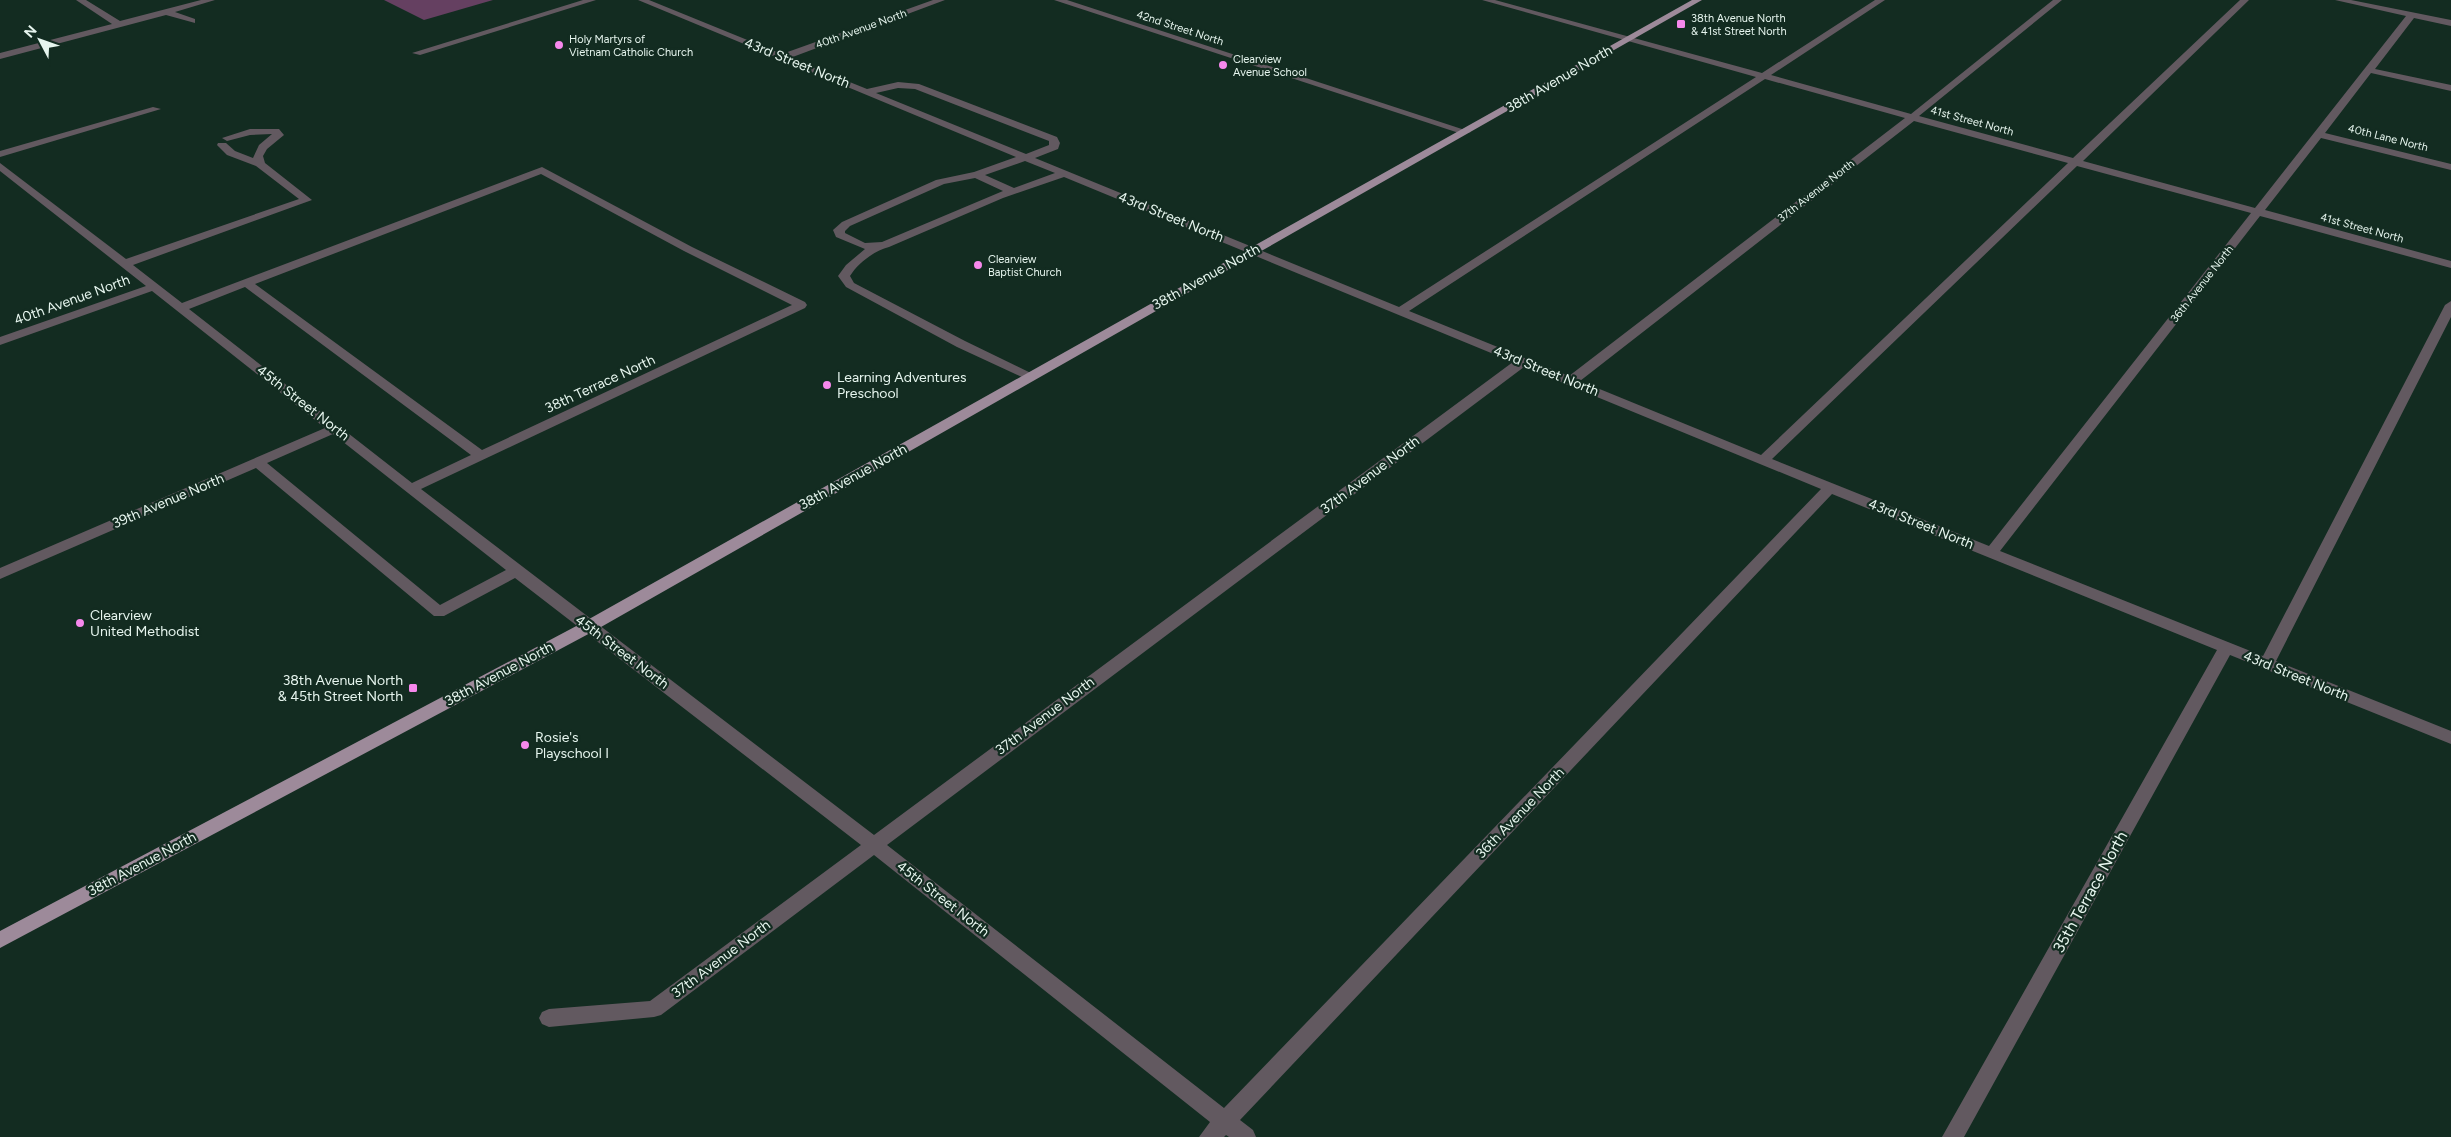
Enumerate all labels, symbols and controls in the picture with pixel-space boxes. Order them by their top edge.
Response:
street label: 40th Avenue North [814,7,908,51]
street label: 42nd Street North [1135,8,1225,48]
place label: 38th Avenue North & 41st Street North [1691,12,1787,38]
north arrow [15,15,65,65]
marker: 38th Avenue North & 41st Street North [1675,18,1687,30]
text: N [21,22,41,41]
place label: Holy Martyrs of Vietnam Catholic Church [569,33,693,59]
street label: 43rd Street North [742,34,852,92]
marker: Holy Martyrs of Vietnam Catholic Church [553,39,565,51]
street label: 38th Avenue North [1503,41,1616,116]
place label: Clearview Avenue School [1233,53,1307,79]
marker: Clearview Avenue School [1217,59,1229,71]
street label: 41st Street North [1929,104,2015,138]
street label: 40th Lane North [2347,122,2429,154]
street label: 37th Avenue North [1775,157,1857,225]
street label: 43rd Street North [1116,188,1226,246]
street label: 41st Street North [2319,211,2405,245]
street label: 38th Avenue North [1149,240,1263,314]
street label: 36th Avenue North [2168,243,2236,325]
place label: Clearview Baptist Church [988,253,1062,279]
marker: Clearview Baptist Church [972,259,984,271]
street label: 40th Avenue North [12,271,132,329]
street label: 43rd Street North [1491,342,1601,400]
street label: 38th Terrace North [542,351,658,417]
street label: 45th Street North [253,362,353,445]
place label: Learning Adventures Preschool [837,369,967,402]
marker: Learning Adventures Preschool [821,379,833,391]
street label: 37th Avenue North [1317,432,1423,518]
street label: 38th Avenue North [796,440,910,514]
street label: 39th Avenue North [110,470,227,532]
street label: 43rd Street North [1866,495,1976,553]
place label: Clearview United Methodist [90,607,200,640]
street label: 45th Street North [572,611,672,693]
marker: Clearview United Methodist [74,617,86,629]
street label: 38th Avenue North [442,638,556,710]
street label: 43rd Street North [2241,647,2351,705]
place label: 38th Avenue North & 45th Street North [278,672,403,705]
street label: 37th Avenue North [992,673,1098,759]
marker: 38th Avenue North & 45th Street North [407,682,419,694]
place label: Rosie's Playschool I [535,729,609,762]
marker: Rosie's Playschool I [519,739,531,751]
street label: 36th Avenue North [1472,764,1568,862]
street label: 38th Avenue North [85,828,199,900]
street label: 35th Terrace North [2049,828,2131,956]
street label: 45th Street North [893,858,993,941]
street label: 37th Avenue North [668,916,774,1002]

